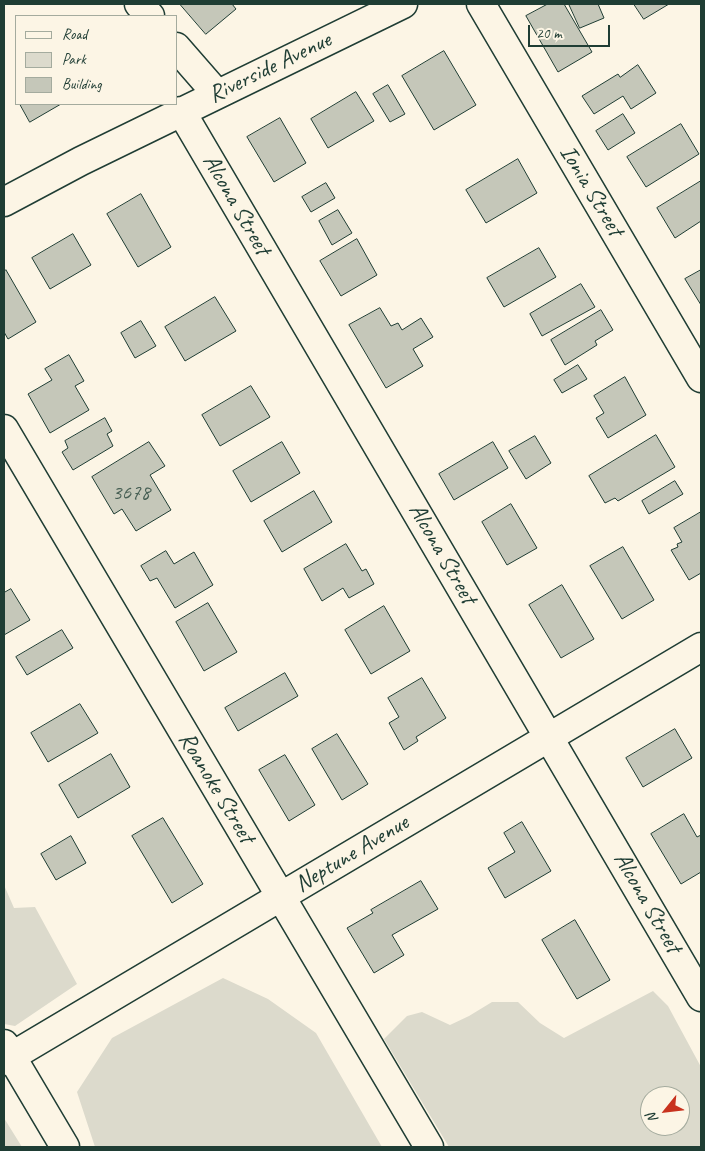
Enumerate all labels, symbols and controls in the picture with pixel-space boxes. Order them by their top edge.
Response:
legend [15,15,178,105]
scale bar [530,15,612,47]
text: 20 m [536,24,562,43]
text: Road [62,25,87,44]
street label: Riverside Avenue [204,26,336,110]
text: Park [62,50,86,69]
text: Building [62,75,101,94]
street label: Ionia Street [553,140,629,242]
street label: Alcona Street [196,150,276,260]
house number: 3678 [112,480,150,506]
street label: Alcona Street [402,499,482,609]
street label: Roanoke Street [172,727,260,849]
street label: Neptune Avenue [290,809,414,899]
street label: Alcona Street [607,848,687,958]
north arrow [640,1086,690,1136]
text: N [643,1110,662,1126]

